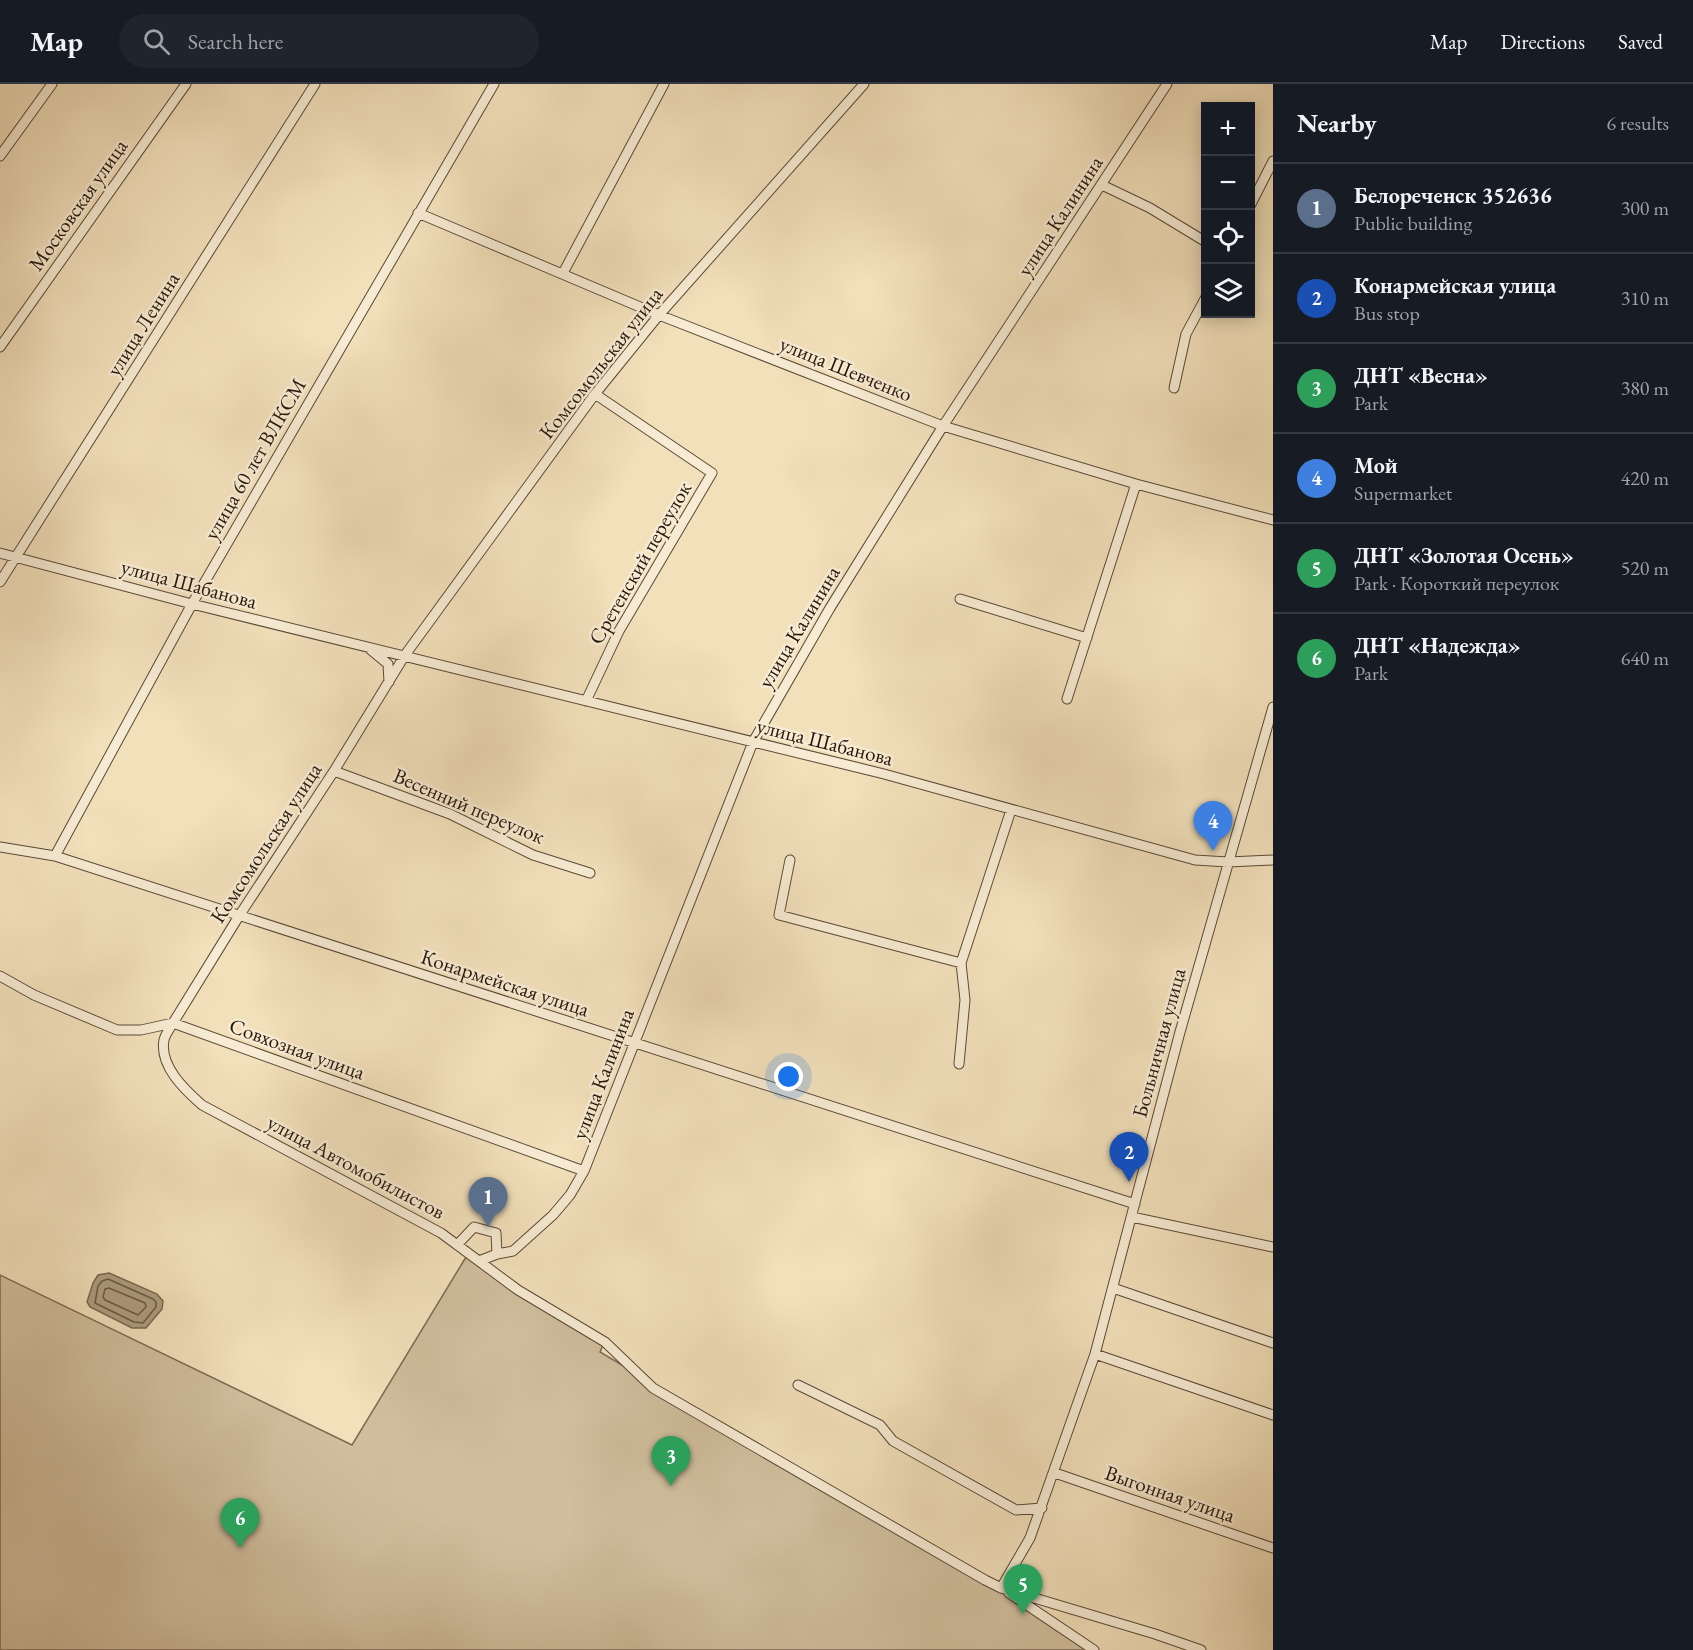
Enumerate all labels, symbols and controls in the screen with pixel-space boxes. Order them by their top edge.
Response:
search box [119,14,539,68]
text: Map [30,23,83,59]
icon: search [140,25,173,58]
text: Search here [188,27,283,56]
text: Map [1430,28,1467,55]
text: Directions [1500,28,1585,55]
text: Saved [1618,28,1663,55]
map controls [1201,102,1255,318]
button: + [1201,102,1255,156]
text: Nearby [1297,106,1377,140]
text: 6 results [1606,110,1669,136]
street label: Московская улица [22,133,133,276]
street label: улица Калинина [1011,150,1109,281]
button: − [1201,156,1255,210]
text: Белореченск 352636 [1354,181,1552,210]
text: 1 [1311,195,1322,221]
text: 300 m [1621,195,1669,221]
button: locate [1201,210,1255,264]
text: Public building [1354,210,1472,236]
button: layers [1201,264,1255,318]
street label: улица Ленина [100,266,186,381]
text: Конармейская улица [1354,271,1556,300]
street label: Комсомольская улица [533,281,669,444]
text: 2 [1311,285,1322,311]
text: 310 m [1621,285,1669,311]
text: Bus stop [1354,300,1420,326]
street label: улица Шевченко [776,330,916,407]
text: ДНТ «Весна» [1354,361,1488,390]
street label: улица 60 лет ВЛКСМ [197,373,312,544]
text: 3 [1311,375,1322,401]
text: 380 m [1621,375,1669,401]
text: Park [1354,390,1388,416]
text: Мой [1354,451,1398,480]
text: 4 [1311,465,1322,491]
text: 420 m [1621,465,1669,491]
street label: Сретенский переулок [582,477,697,649]
text: Supermarket [1354,480,1452,506]
text: ДНТ «Золотая Осень» [1354,541,1574,570]
street label: улица Шабанова [118,552,261,615]
text: 5 [1311,555,1322,581]
text: 520 m [1621,555,1669,581]
street label: улица Калинина [751,560,846,693]
text: Park · Короткий переулок [1354,570,1559,596]
text: ДНТ «Надежда» [1354,631,1520,660]
text: 6 [1311,645,1322,671]
text: 640 m [1621,645,1669,671]
text: Park [1354,660,1388,686]
street label: улица Шабанова [754,712,897,772]
street label: Комсомольская улица [204,757,328,928]
street label: Весенний переулок [389,761,549,850]
pin: 4 [1194,802,1232,851]
street label: Конармейская улица [418,943,593,1023]
street label: Больничная улица [1126,964,1192,1121]
street label: улица Калинина [565,1004,640,1143]
street label: Совхозная улица [226,1011,369,1086]
your location [774,1062,803,1091]
street label: улица Автомобилистов [263,1108,450,1225]
pin: 2 [1110,1132,1148,1182]
pin: 1 [468,1178,508,1227]
pin: 3 [652,1436,690,1486]
street label: Выгонная улица [1102,1459,1239,1529]
pin: 6 [220,1498,260,1548]
pin: 5 [1004,1564,1042,1614]

